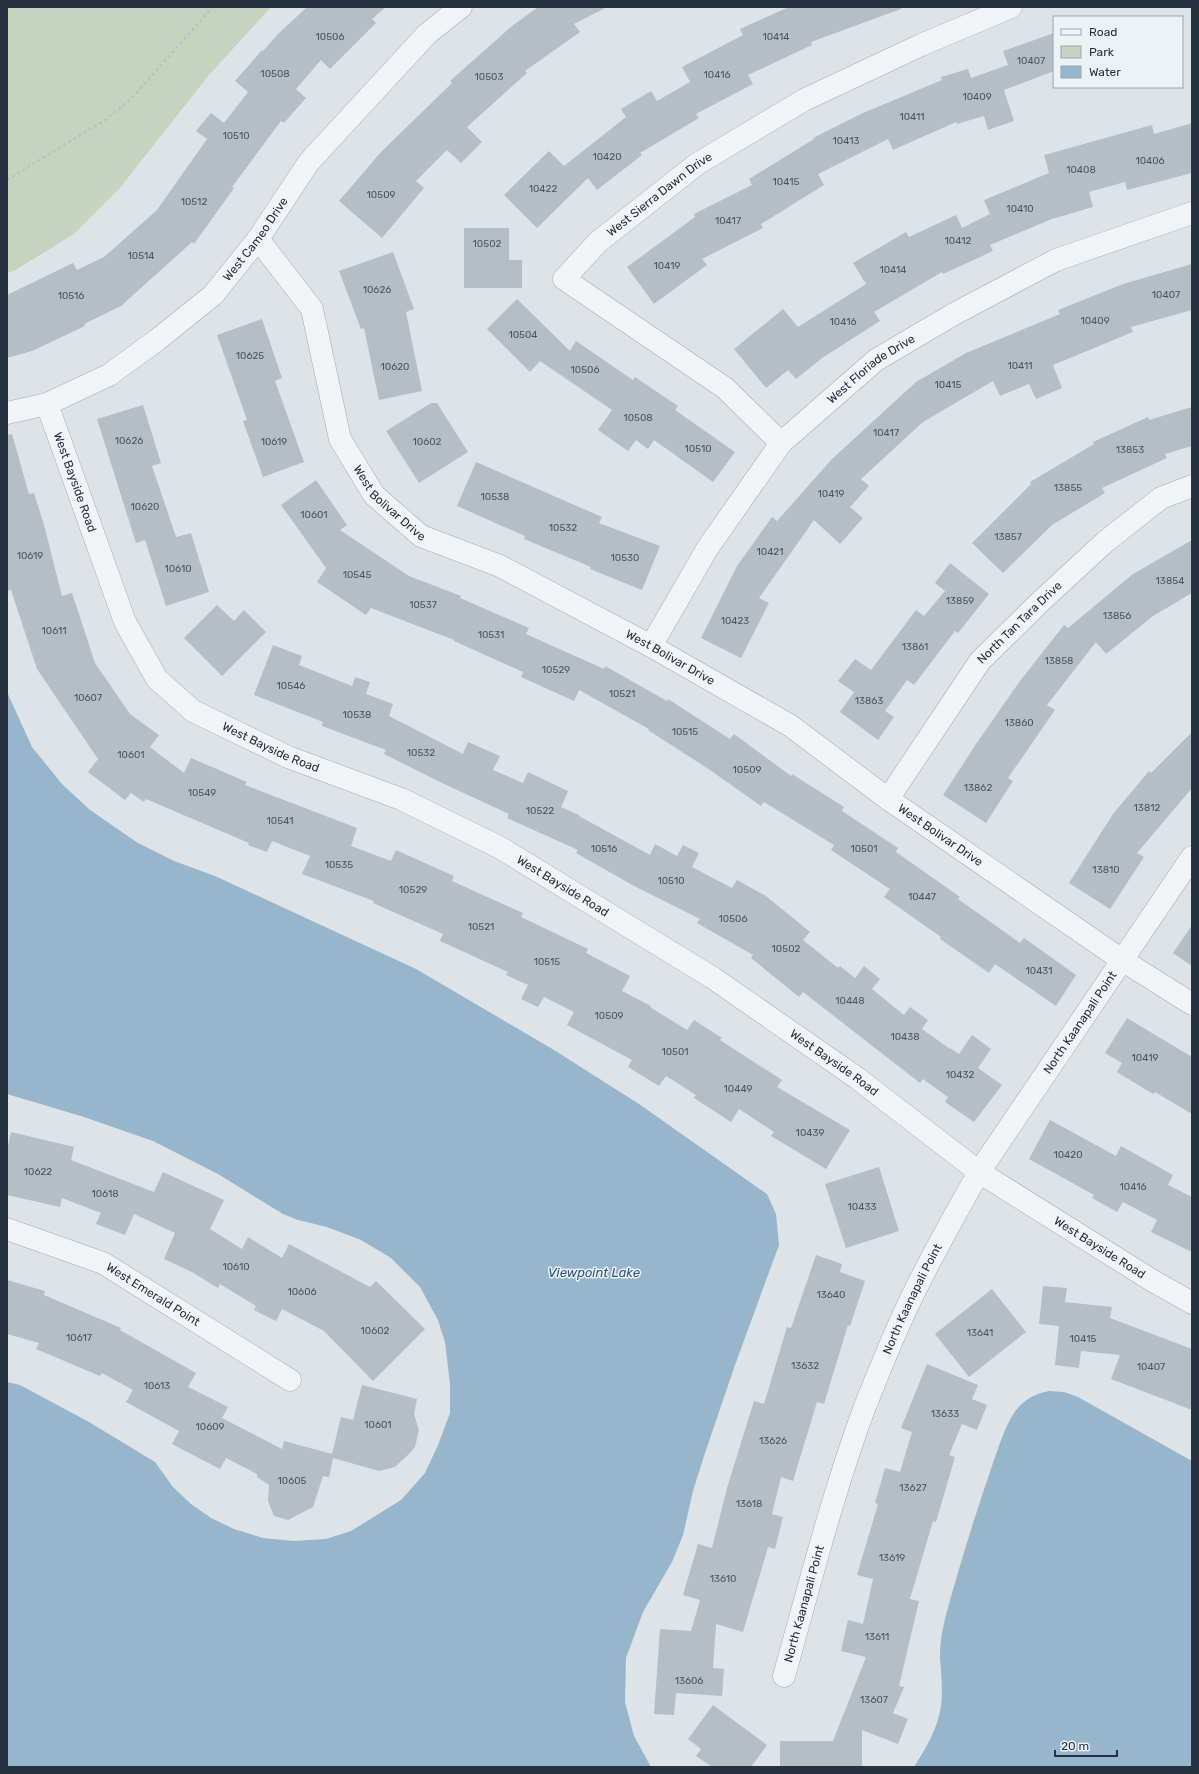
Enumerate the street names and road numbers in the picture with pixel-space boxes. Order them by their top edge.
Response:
street label: West Sierra Dawn Drive [604,149,715,239]
street label: West Cameo Drive [220,194,291,284]
street label: West Floriade Drive [824,332,918,407]
street label: West Bayside Road [51,430,99,534]
street label: West Bolivar Drive [350,462,427,544]
street label: North Tan Tara Drive [974,578,1065,667]
street label: West Bolivar Drive [623,627,717,688]
street label: West Bayside Road [220,719,321,775]
street label: West Bolivar Drive [895,801,986,869]
street label: West Bayside Road [514,853,611,919]
street label: North Kaanapali Point [1040,968,1120,1077]
street label: West Bayside Road [787,1027,881,1099]
street label: West Bayside Road [1051,1214,1148,1281]
street label: North Kaanapali Point [880,1241,945,1356]
street label: West Emerald Point [104,1260,203,1329]
street label: North Kaanapali Point [781,1543,827,1664]

